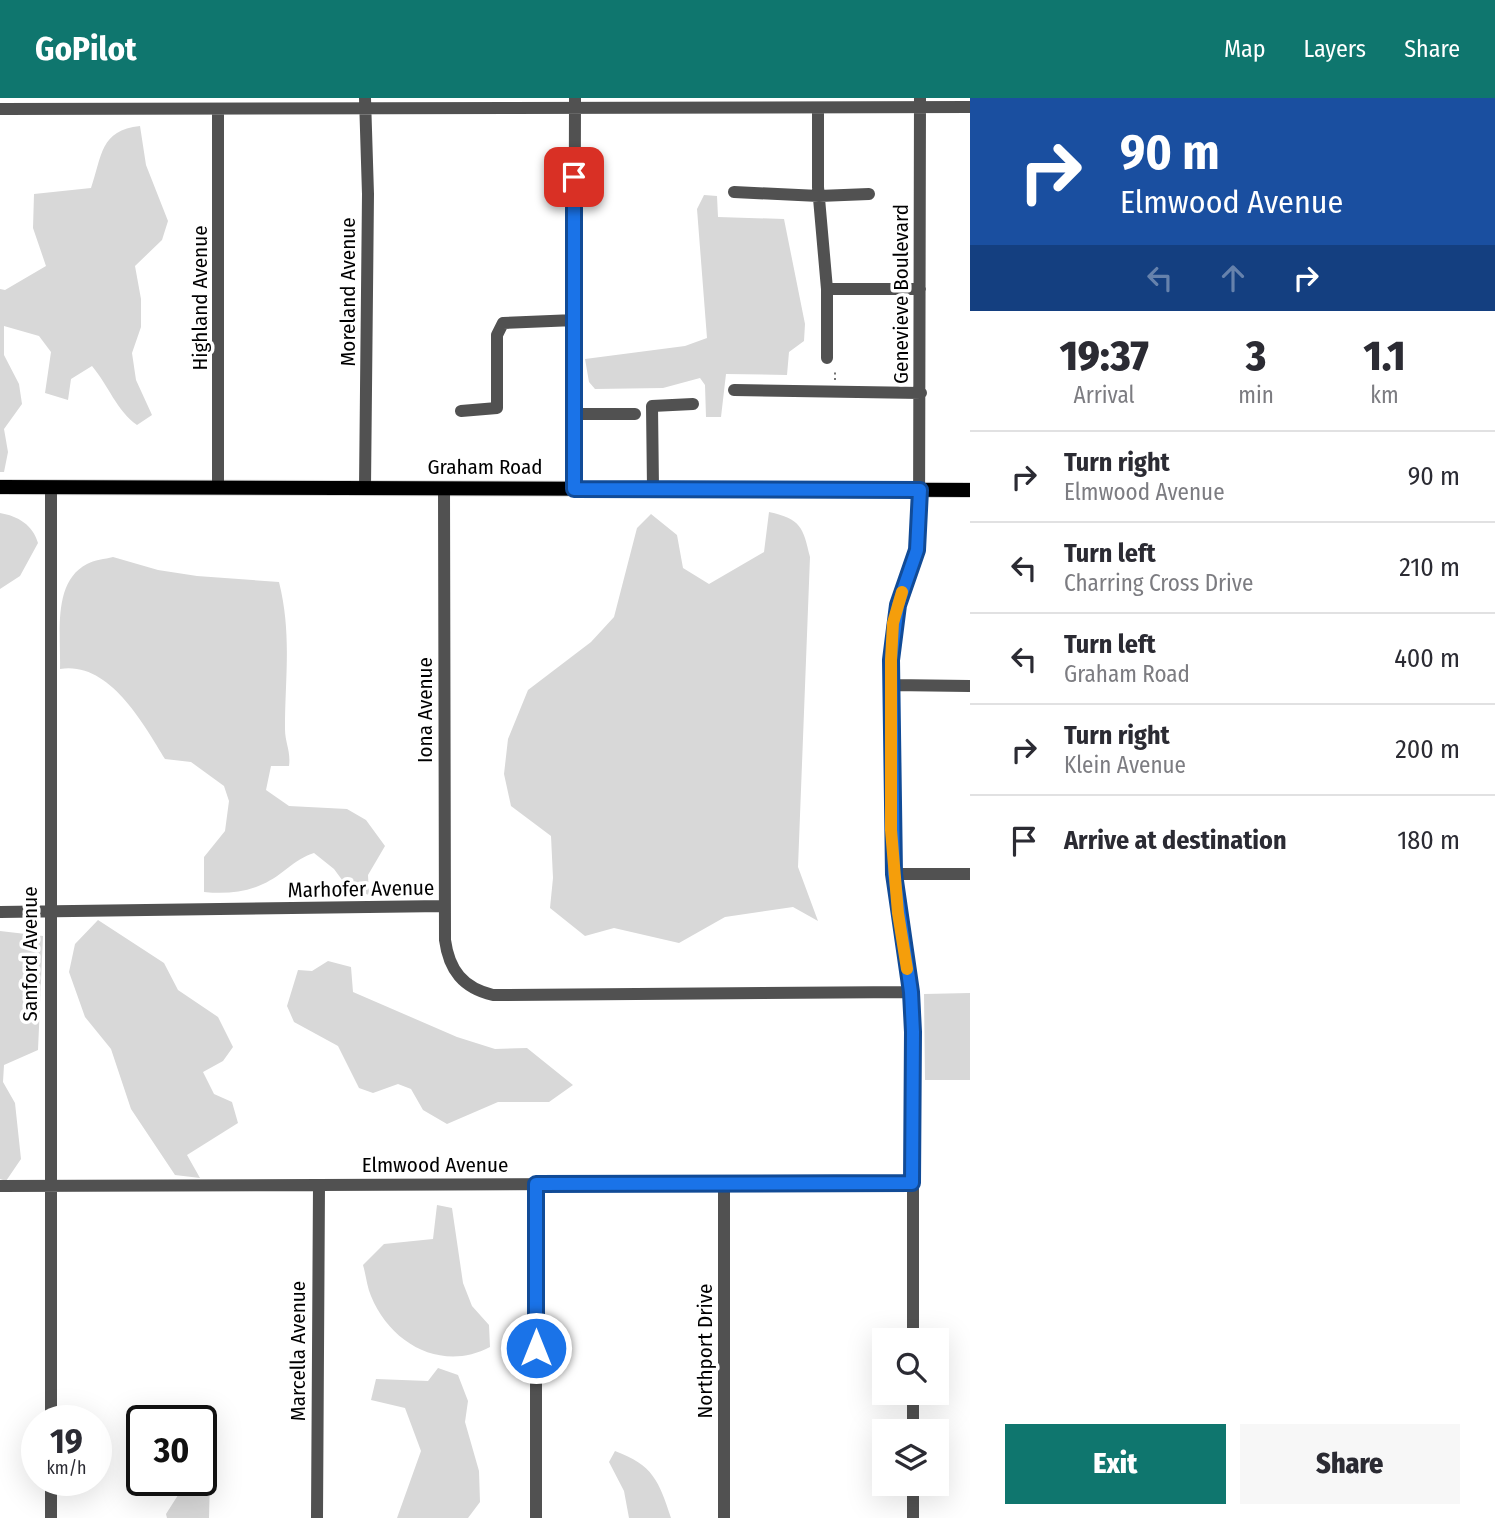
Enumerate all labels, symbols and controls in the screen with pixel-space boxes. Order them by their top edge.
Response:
text: GoPilot [35,29,137,69]
text: Map [1224,35,1266,63]
text: Layers [1304,35,1366,63]
text: Share [1404,35,1460,63]
text: 90 m [1120,123,1220,182]
icon: right [1005,126,1096,217]
pin [544,147,604,207]
icon: arrive [555,158,593,196]
text: Elmwood Avenue [1120,183,1343,221]
street label: Genevieve Boulevard [888,204,914,384]
street label: Moreland Avenue [335,217,361,367]
street label: Highland Avenue [187,225,213,371]
icon: left [1141,259,1179,297]
icon: ahead [1214,259,1252,297]
icon: right [1287,259,1325,297]
text: 19:37 [1060,331,1149,381]
text: 3 [1246,331,1266,381]
text: 1.1 [1363,331,1405,381]
text: Arrival [1074,381,1135,409]
text: min [1238,381,1274,409]
text: km [1370,381,1399,409]
text: Turn right [1064,447,1170,478]
street label: Graham Road [428,454,542,480]
icon: right [1005,458,1043,496]
text: 90 m [1408,461,1460,492]
text: Elmwood Avenue [1064,478,1225,506]
text: Turn left [1064,538,1156,569]
icon: left [1005,549,1043,587]
text: 210 m [1399,552,1460,583]
text: Charring Cross Drive [1064,569,1253,597]
text: Turn left [1064,629,1156,660]
icon: left [1005,640,1043,678]
text: 400 m [1394,643,1460,674]
street label: Iona Avenue [412,657,438,763]
text: Graham Road [1064,660,1190,688]
text: Turn right [1064,720,1170,751]
icon: right [1005,731,1043,769]
text: 200 m [1395,734,1460,765]
text: Klein Avenue [1064,751,1186,779]
icon: arrive [1005,822,1043,860]
text: Arrive at destination [1064,825,1287,856]
text: 180 m [1397,825,1460,856]
street label: Marhofer Avenue [287,875,435,903]
street label: Sanford Avenue [17,886,43,1022]
street label: Elmwood Avenue [362,1152,508,1178]
street label: Marcella Avenue [285,1281,311,1421]
street label: Northport Drive [692,1284,718,1418]
position arrow [499,1311,573,1385]
map controls [872,1328,949,1496]
button: search [872,1328,949,1405]
speed limit sign: 30 [126,1405,217,1496]
button: layers [872,1419,949,1496]
text: 19 [50,1420,83,1462]
button: Exit [1005,1424,1226,1504]
button: Share [1240,1424,1460,1504]
text: km/h [46,1457,87,1479]

